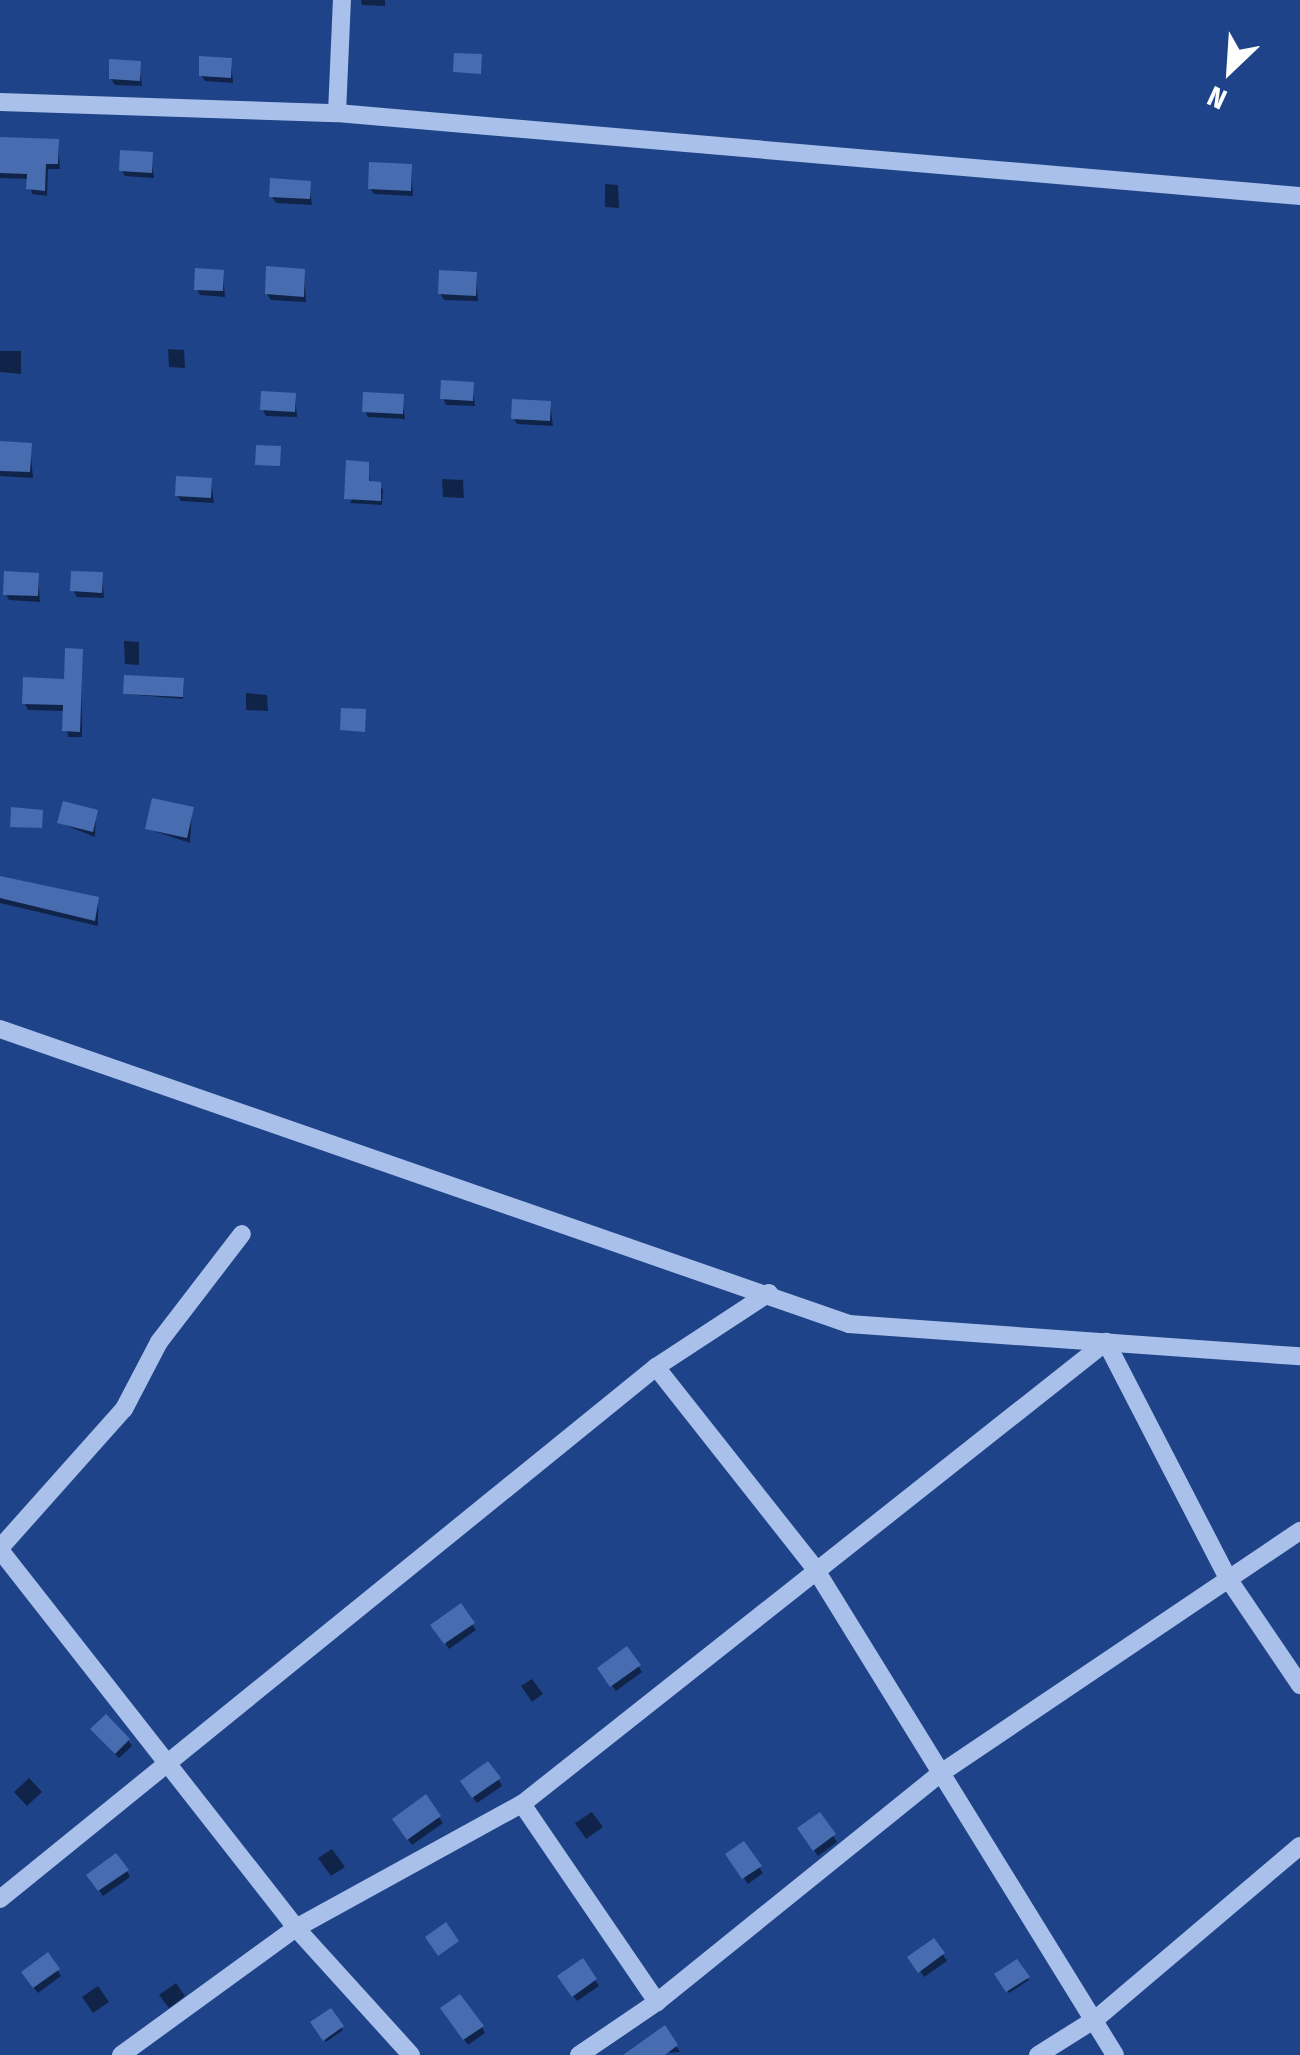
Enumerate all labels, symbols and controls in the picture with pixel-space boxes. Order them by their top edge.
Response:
north arrow [1180,20,1280,120]
text: N [1203,79,1232,116]

